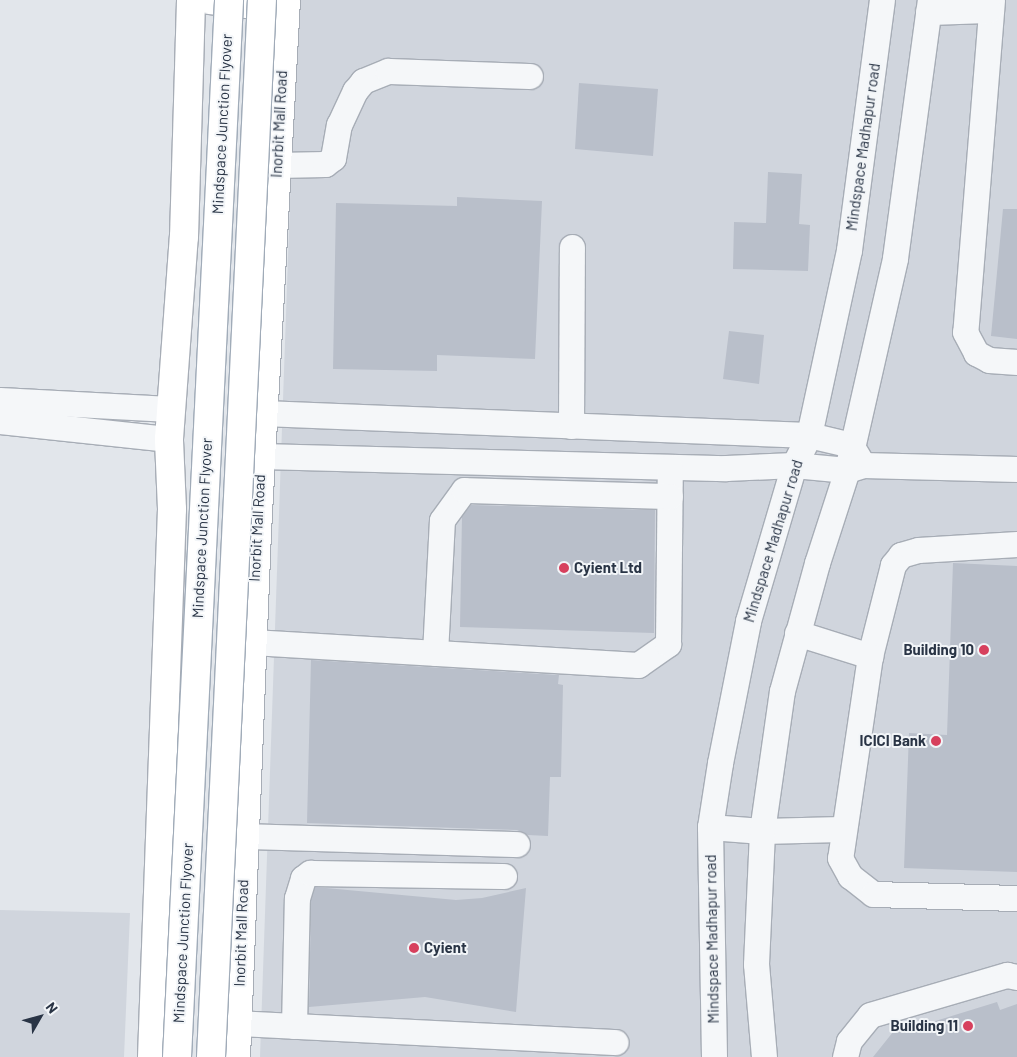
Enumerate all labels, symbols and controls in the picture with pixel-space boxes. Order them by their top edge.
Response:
street label: Mindspace Junction Flyover [208,33,236,215]
street label: Mindspace Madhapur road [842,62,884,232]
street label: Inorbit Mall Road [267,70,291,178]
street label: Mindspace Junction Flyover [188,437,216,619]
street label: Mindspace Madhapur road [740,457,806,625]
street label: Inorbit Mall Road [245,474,269,582]
place label: Cyient Ltd [574,559,642,577]
marker: Cyient Ltd [558,562,570,574]
place label: Building 10 [903,641,974,659]
marker: Building 10 [978,644,990,656]
place label: ICICI Bank [860,732,926,750]
marker: ICICI Bank [930,735,942,747]
street label: Mindspace Junction Flyover [169,842,197,1024]
street label: Mindspace Madhapur road [702,854,722,1024]
street label: Inorbit Mall Road [230,879,252,987]
place label: Cyient [424,939,467,957]
marker: Cyient [408,942,420,954]
north arrow [15,992,65,1042]
text: N [43,999,62,1016]
place label: Building 11 [891,1017,958,1035]
marker: Building 11 [962,1020,974,1032]

